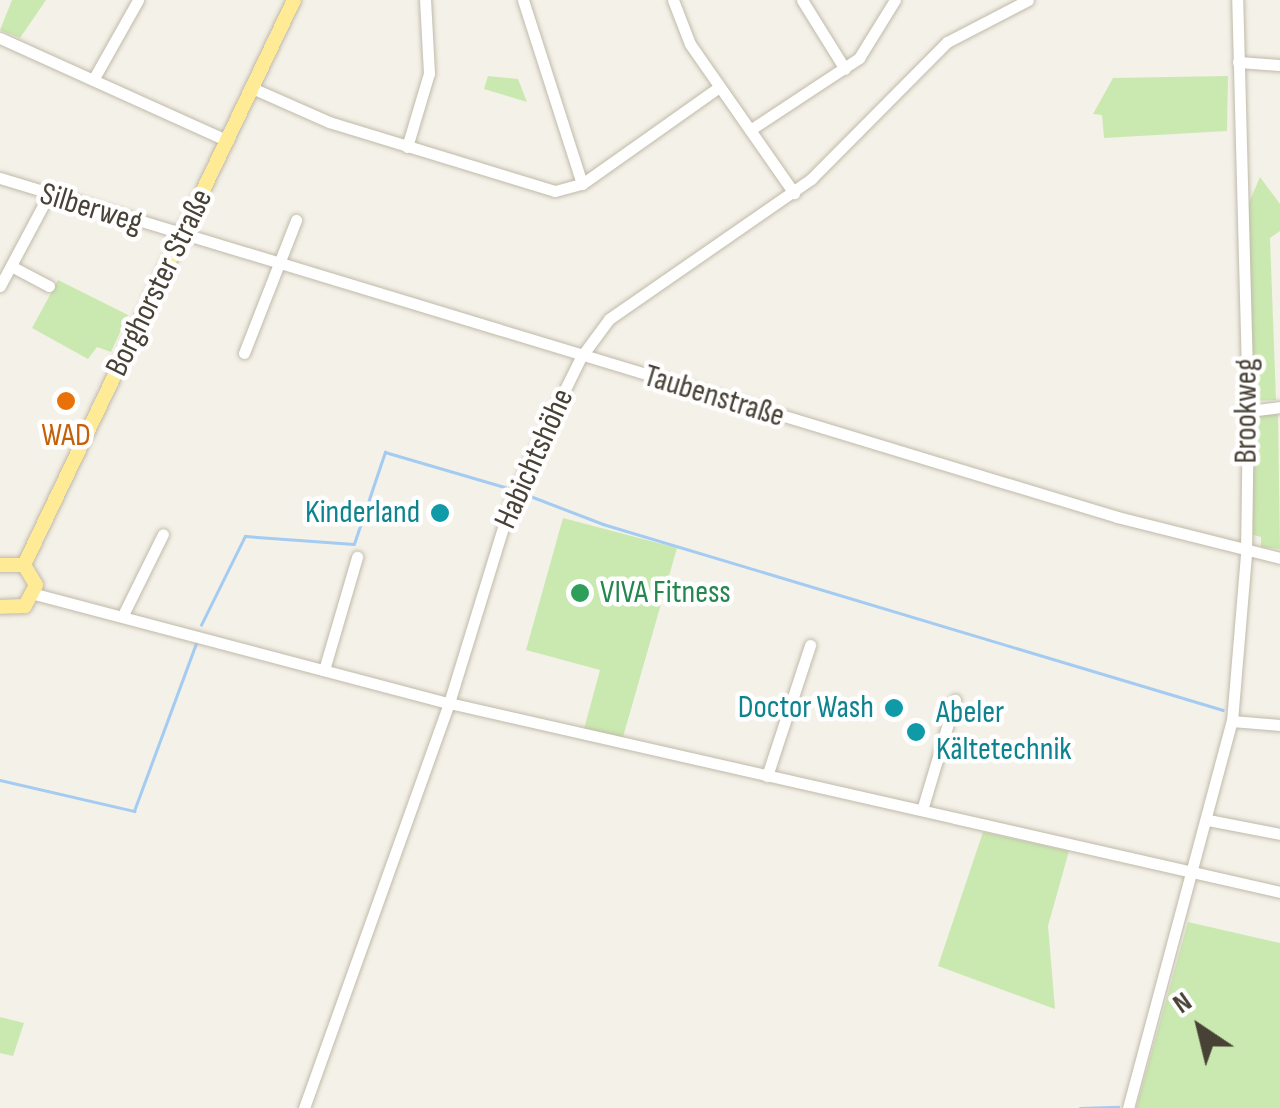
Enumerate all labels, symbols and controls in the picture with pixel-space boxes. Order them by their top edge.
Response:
street label: Silberweg [35,175,147,243]
street label: Borghorster Straße [98,183,222,383]
street label: Taubenstraße [639,357,789,437]
street label: Brookweg [1228,358,1266,464]
street label: Habichtshöhe [487,383,583,535]
marker: WAD [55,390,77,412]
place label: WAD [41,417,91,455]
place label: Kinderland [305,494,420,532]
marker: Kinderland [429,502,451,524]
place label: VIVA Fitness [600,574,731,612]
marker: VIVA Fitness [569,582,591,604]
place label: Doctor Wash [738,689,874,727]
place label: Abeler Kältetechnik [936,695,1072,770]
marker: Doctor Wash [883,697,905,719]
marker: Abeler Kältetechnik [905,721,927,743]
north arrow [1150,978,1250,1078]
text: N [1167,985,1198,1021]

